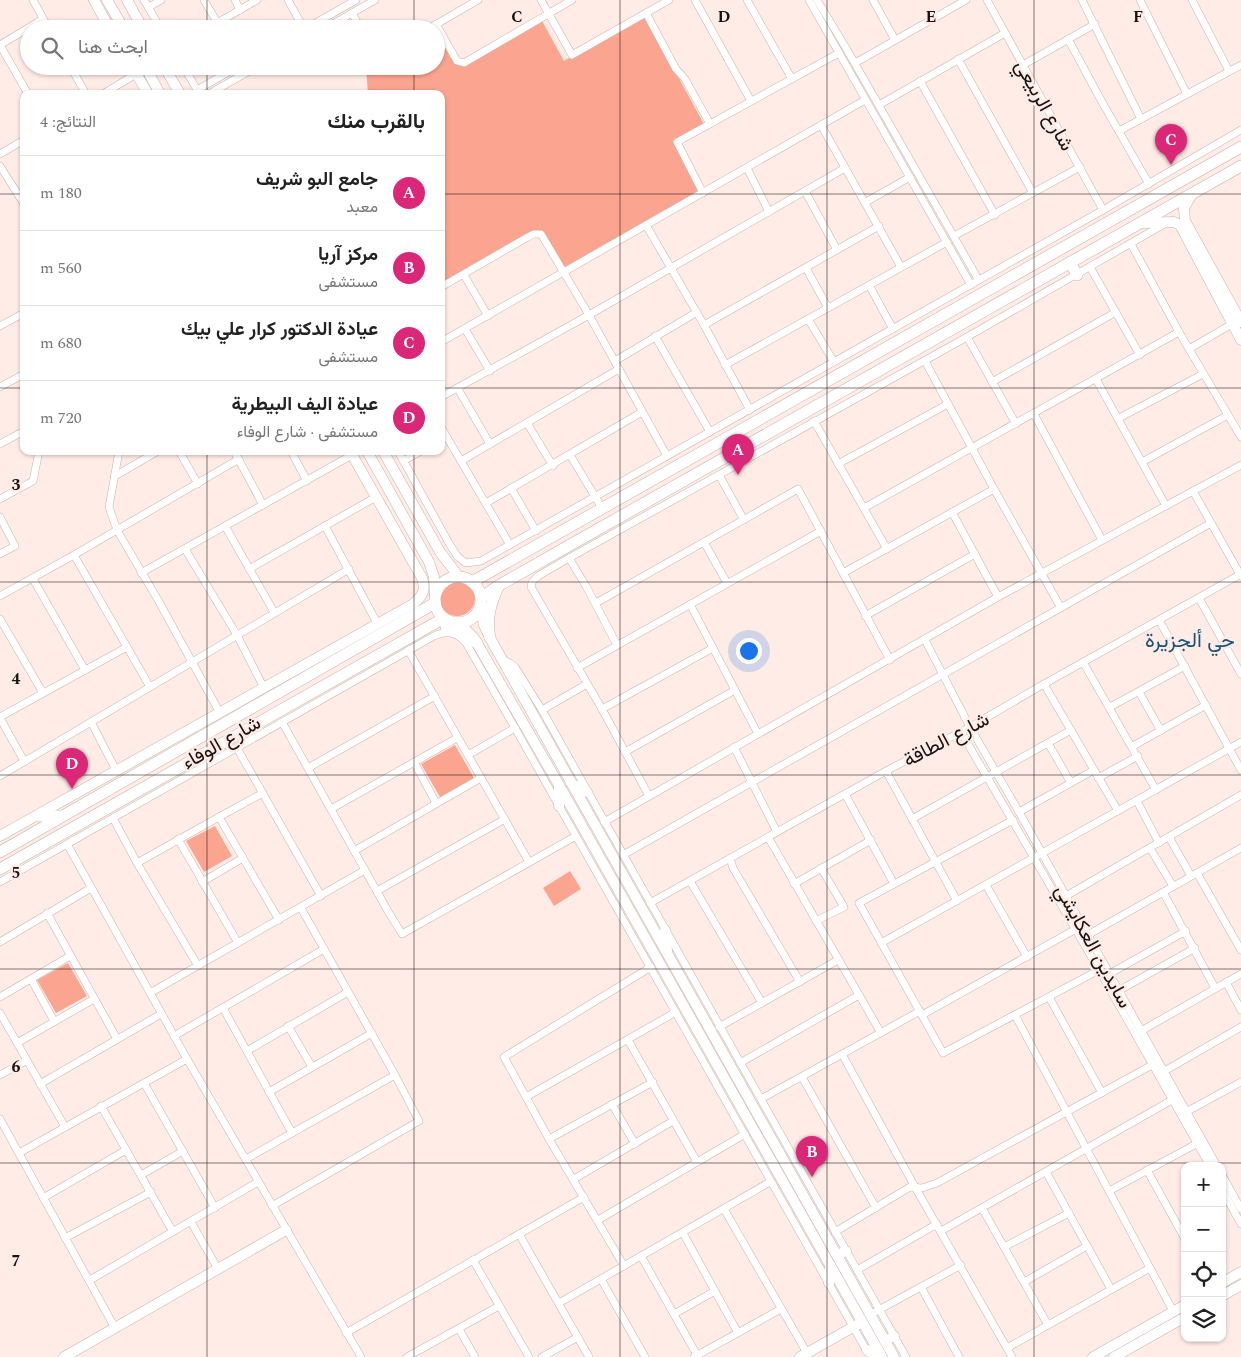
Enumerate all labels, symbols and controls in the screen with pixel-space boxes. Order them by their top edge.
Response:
text: C [511,5,523,29]
text: D [718,5,731,29]
text: E [926,5,936,29]
text: F [1133,5,1143,29]
search box [20,20,445,75]
text: ابحث هنا [78,33,148,62]
icon: search [38,34,66,62]
street label: شارع الربيعي [1006,54,1082,157]
text: بالقرب منك [328,106,425,138]
text: النتائج: 4 [40,110,96,134]
pin: C [1155,124,1187,165]
text: جامع البو شريف [256,165,378,194]
text: 180 m [40,181,82,205]
text: A [403,181,415,205]
text: معبد [346,195,378,219]
text: مركز آريا [318,240,378,269]
text: 560 m [40,256,82,280]
text: B [403,256,415,280]
text: مستشفى [318,270,378,294]
text: عيادة الدكتور كرار علي بيك [181,315,378,344]
text: 680 m [40,331,82,355]
text: C [403,331,415,355]
text: مستشفى [318,345,378,369]
text: عيادة اليف البيطرية [232,390,378,419]
text: 720 m [40,406,82,430]
text: D [403,406,415,430]
text: مستشفى · شارع الوفاء [237,420,378,444]
pin: A [722,434,754,475]
text: 3 [12,473,21,497]
district label: حي ألجزيرة [1145,625,1235,657]
your location [736,638,762,664]
text: 4 [12,667,21,691]
street label: شارع الطاقة [898,705,995,775]
street label: شارع الوفاء [176,708,267,778]
pin: D [56,748,88,789]
text: 5 [12,861,20,885]
street label: سايدين العكايشي [1046,879,1140,1014]
text: 6 [12,1055,21,1079]
pin: B [796,1136,828,1177]
map controls [1181,1162,1226,1342]
button: + [1181,1162,1226,1207]
button: − [1181,1207,1226,1252]
text: 7 [12,1249,21,1273]
button: locate [1181,1252,1226,1297]
button: layers [1181,1297,1226,1342]

